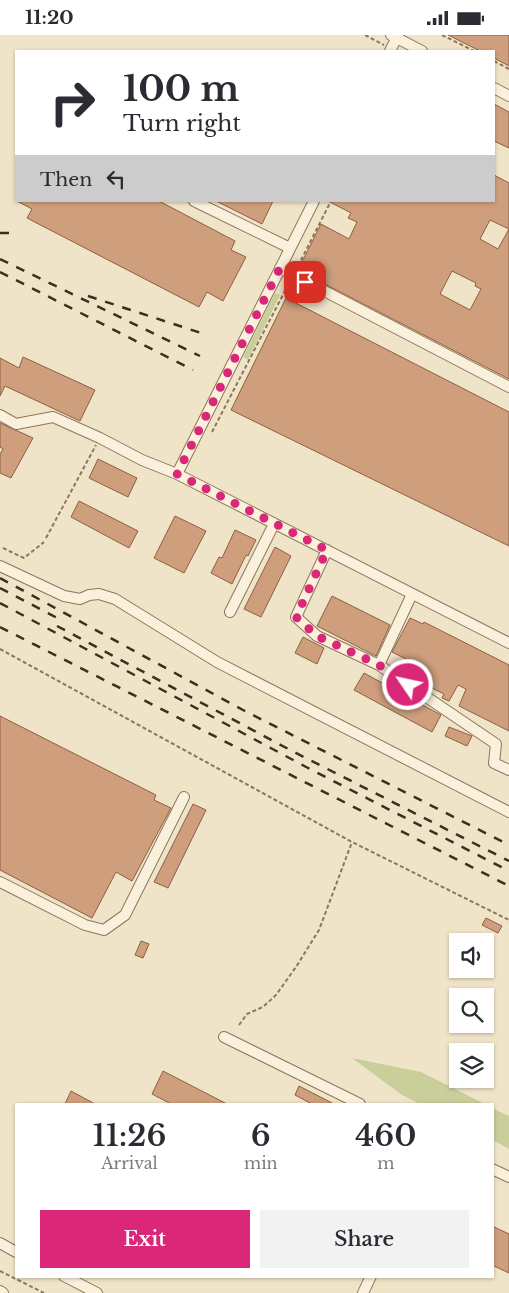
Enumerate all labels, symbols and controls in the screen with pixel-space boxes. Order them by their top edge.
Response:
text: 11:20 [25,6,74,29]
text: 100 m [123,67,239,110]
icon: right [40,70,105,135]
text: Turn right [123,110,241,137]
icon: left [102,165,130,193]
text: Then [40,168,92,191]
pin [284,261,326,303]
icon: arrive [291,268,319,296]
position arrow [381,658,433,710]
map controls [449,933,494,1088]
button: sound [449,933,494,978]
button: search [449,988,494,1033]
button: layers [449,1043,494,1088]
text: 11:26 [93,1117,166,1154]
text: 6 [251,1117,271,1154]
text: 460 [355,1117,417,1154]
text: Arrival [101,1153,158,1173]
text: min [244,1153,278,1173]
text: m [377,1153,394,1173]
button: Exit [40,1210,250,1268]
button: Share [260,1210,469,1268]

